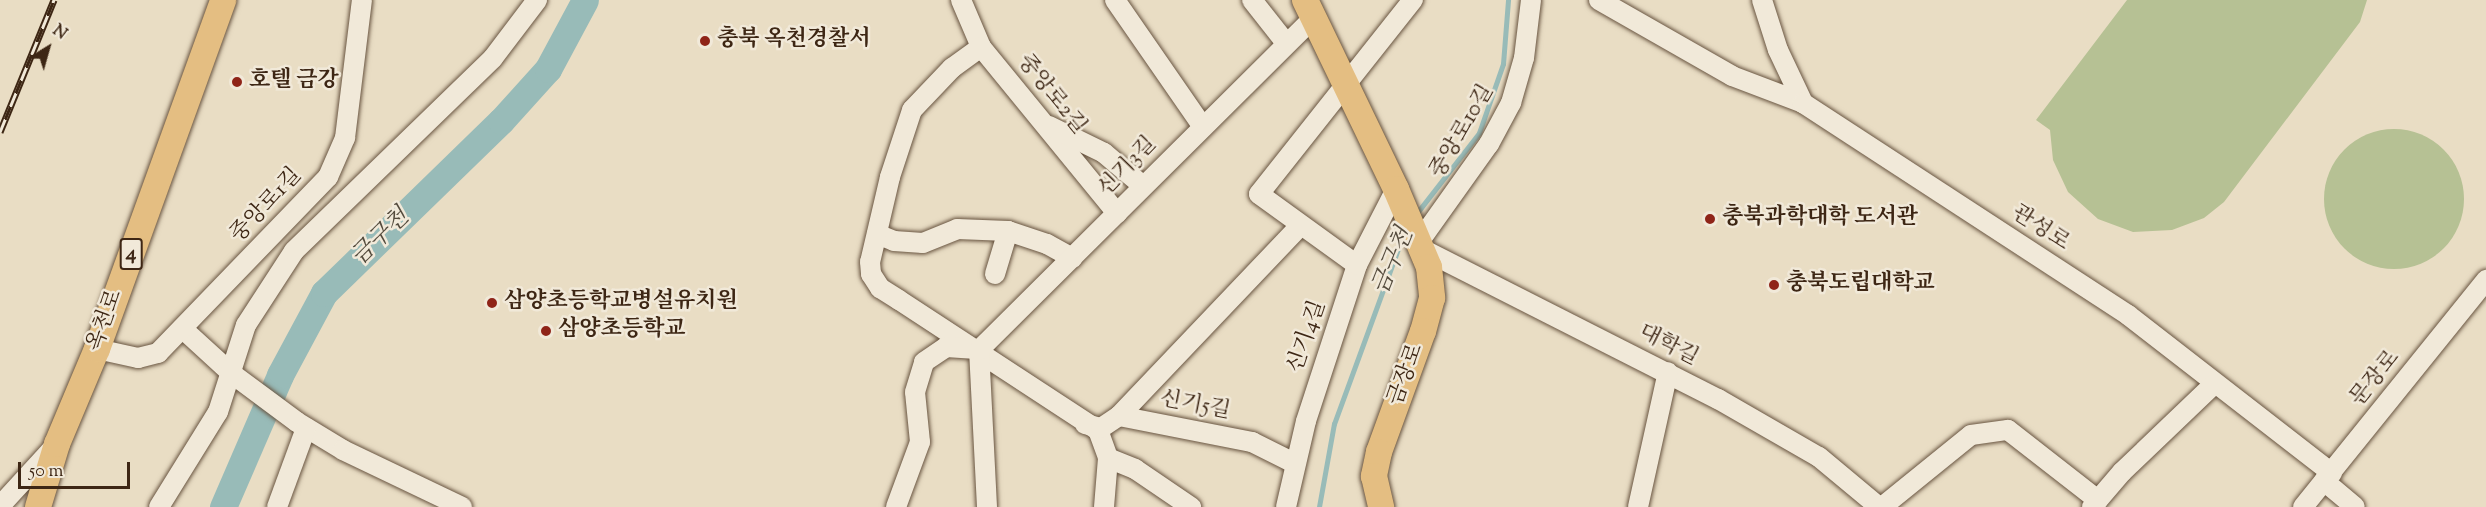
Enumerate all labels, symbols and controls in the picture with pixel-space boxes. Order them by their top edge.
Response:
north arrow [18,18,78,78]
text: N [47,20,71,46]
place label: 충북 옥천경찰서 [717,28,870,54]
marker: 충북 옥천경찰서 [698,34,712,48]
street label: 중앙로2길 [1011,50,1091,140]
place label: 호텔 금강 [249,69,339,95]
marker: 호텔 금강 [230,75,244,89]
street label: 중앙로10길 [1426,80,1500,184]
street label: 신기3길 [1093,132,1163,202]
street label: 중앙로1길 [226,163,308,249]
street label: 관성로 [2006,201,2074,257]
water label: 금구천 [346,203,416,273]
place label: 충북과학대학 도서관 [1722,206,1918,232]
marker: 충북과학대학 도서관 [1703,212,1717,226]
water label: 금구천 [1367,224,1421,300]
road number: 4 [119,236,143,272]
place label: 충북도립대학교 [1786,272,1935,298]
marker: 충북도립대학교 [1767,278,1781,292]
street label: 옥천로 [83,287,129,355]
place label: 삼양초등학교병설유치원 [504,290,738,316]
marker: 삼양초등학교병설유치원 [485,296,499,310]
street label: 신기4길 [1283,297,1333,377]
place label: 삼양초등학교 [558,318,686,344]
street label: 대학길 [1634,320,1702,372]
marker: 삼양초등학교 [539,324,553,338]
street label: 금장로 [1384,341,1430,409]
street label: 문장로 [2346,346,2406,412]
street label: 신기5길 [1157,386,1233,426]
scale bar [21,450,134,488]
text: 50 m [29,459,63,485]

